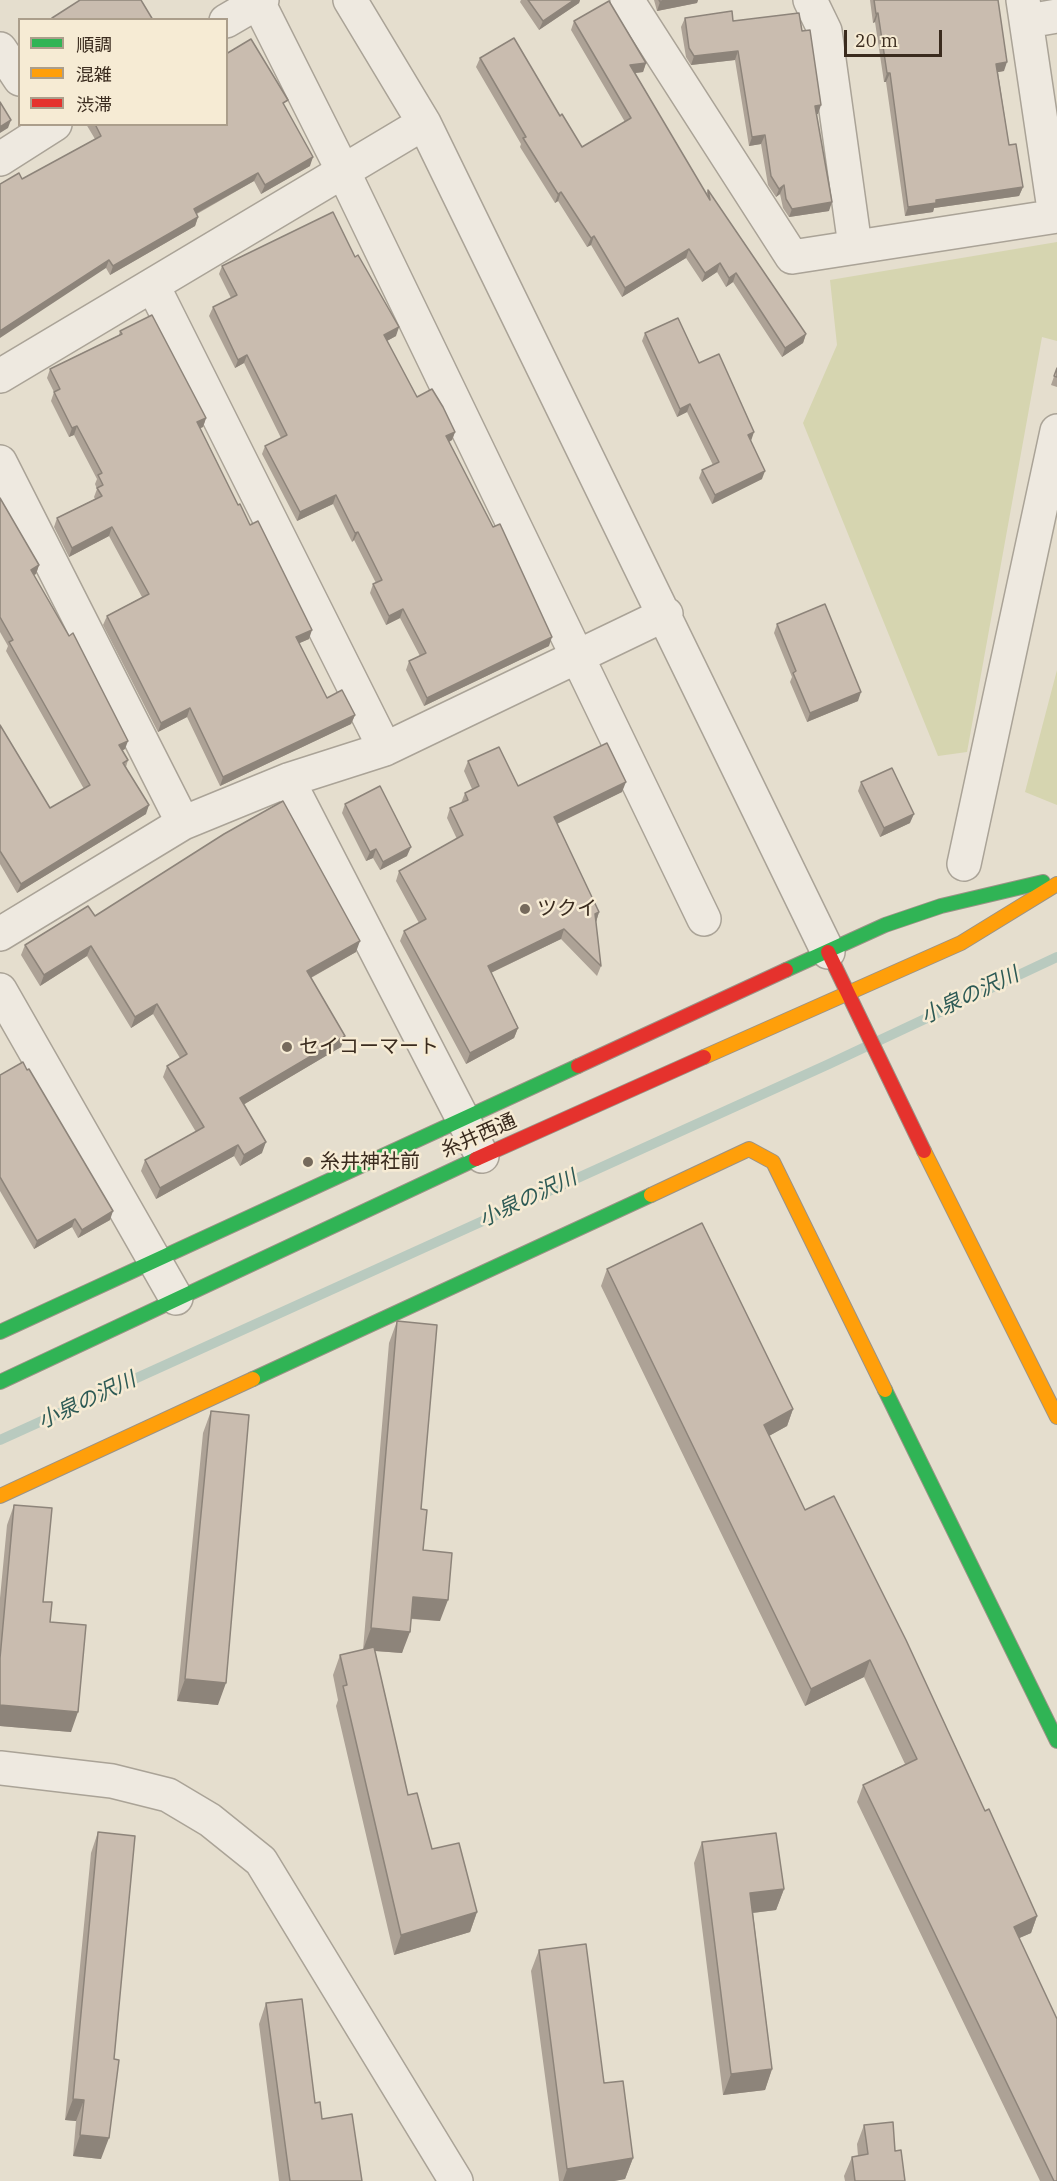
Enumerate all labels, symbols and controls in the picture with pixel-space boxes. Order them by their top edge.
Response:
legend [18,18,228,126]
scale bar [847,18,944,56]
text: 20 m [855,29,898,52]
text: 順調 [76,33,112,56]
text: 混雑 [76,63,112,86]
text: 渋滞 [76,93,112,116]
place label: ツクイ [537,897,597,921]
marker: ツクイ [518,902,532,916]
water label: 小泉の沢川 [917,962,1023,1030]
place label: セイコーマート [299,1035,439,1059]
marker: セイコーマート [280,1040,294,1054]
street label: 糸井西通 [438,1109,520,1163]
place label: 糸井神社前 [320,1150,420,1174]
marker: 糸井神社前 [301,1155,315,1169]
water label: 小泉の沢川 [475,1165,581,1233]
water label: 小泉の沢川 [34,1367,140,1435]

